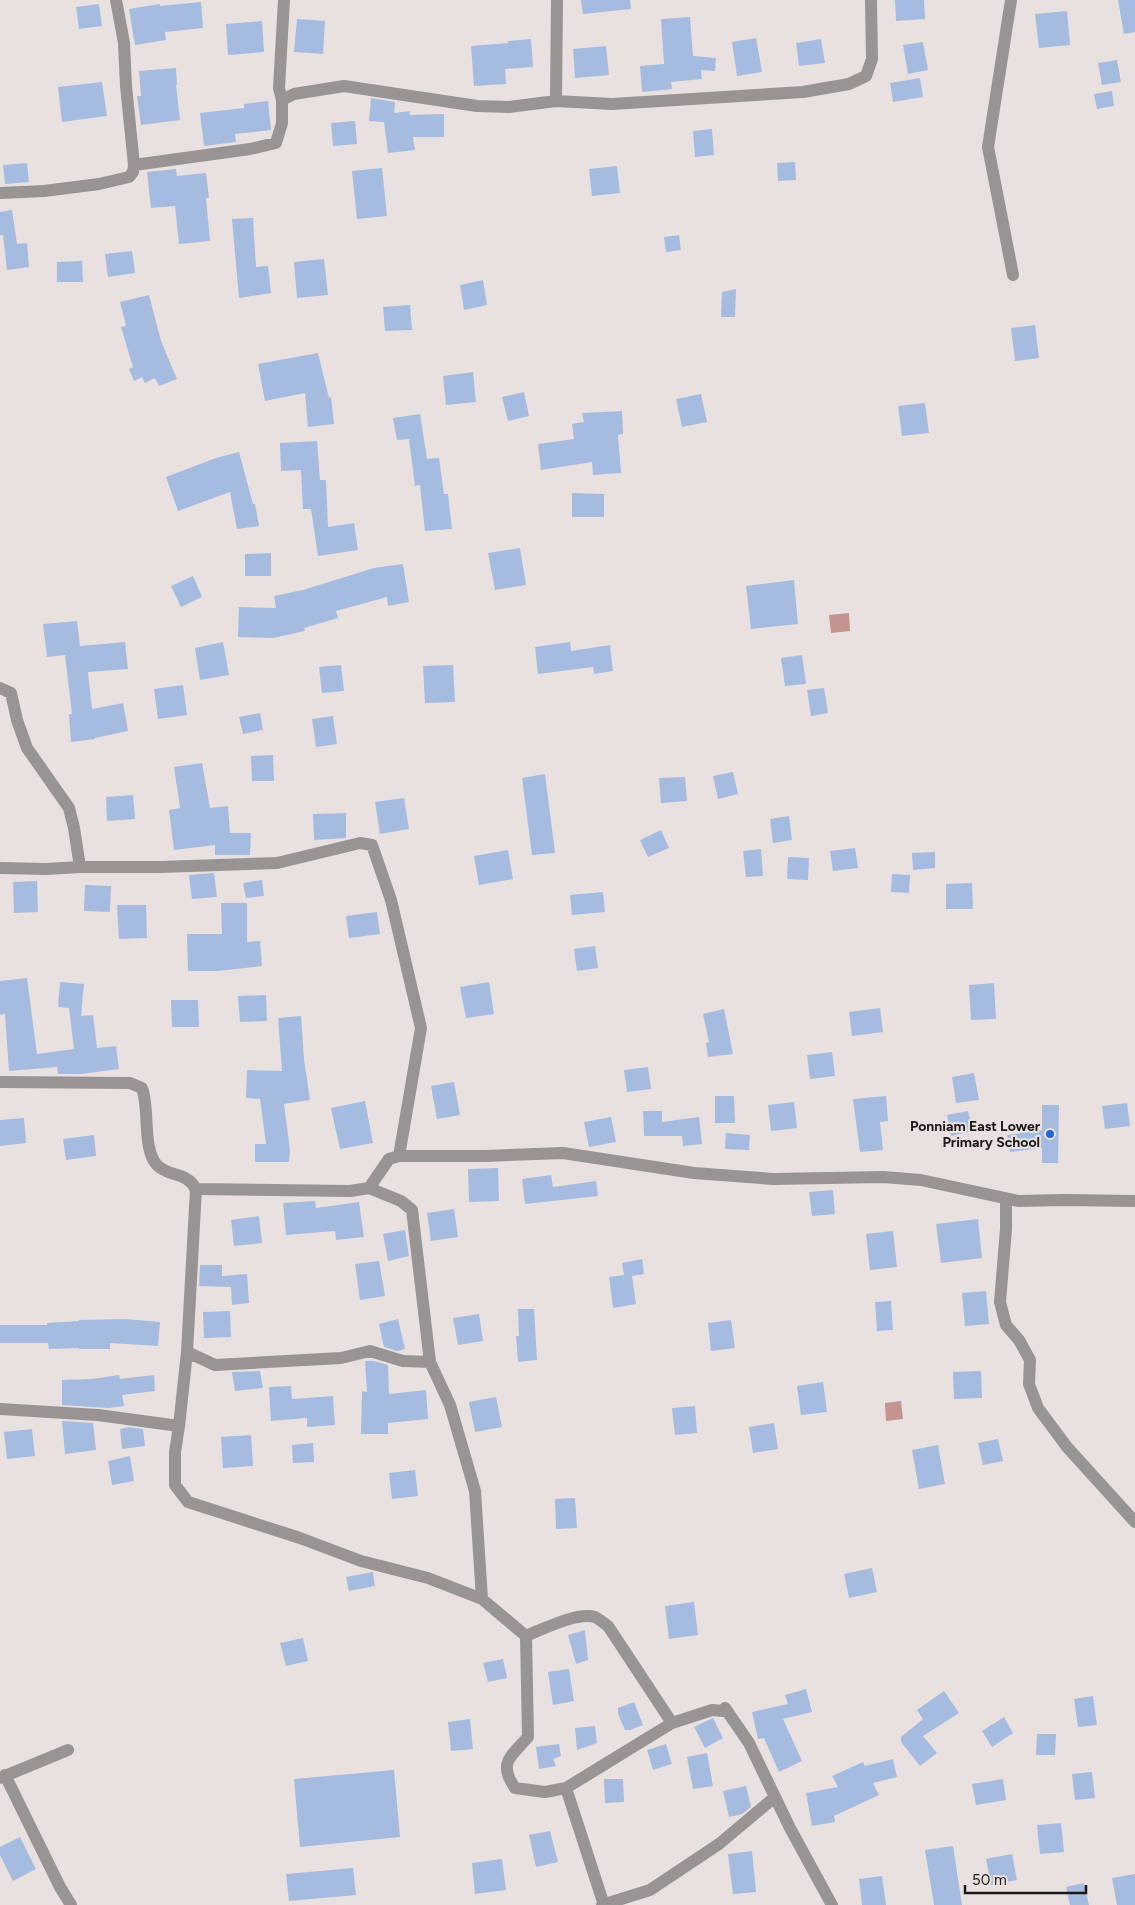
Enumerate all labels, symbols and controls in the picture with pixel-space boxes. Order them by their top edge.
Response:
place label: Ponniam East Lower Primary School [910,1118,1041,1151]
marker: Ponniam East Lower Primary School [1044,1128,1056,1140]
scale bar [965,1862,1086,1894]
text: 50 m [972,1871,1007,1889]

